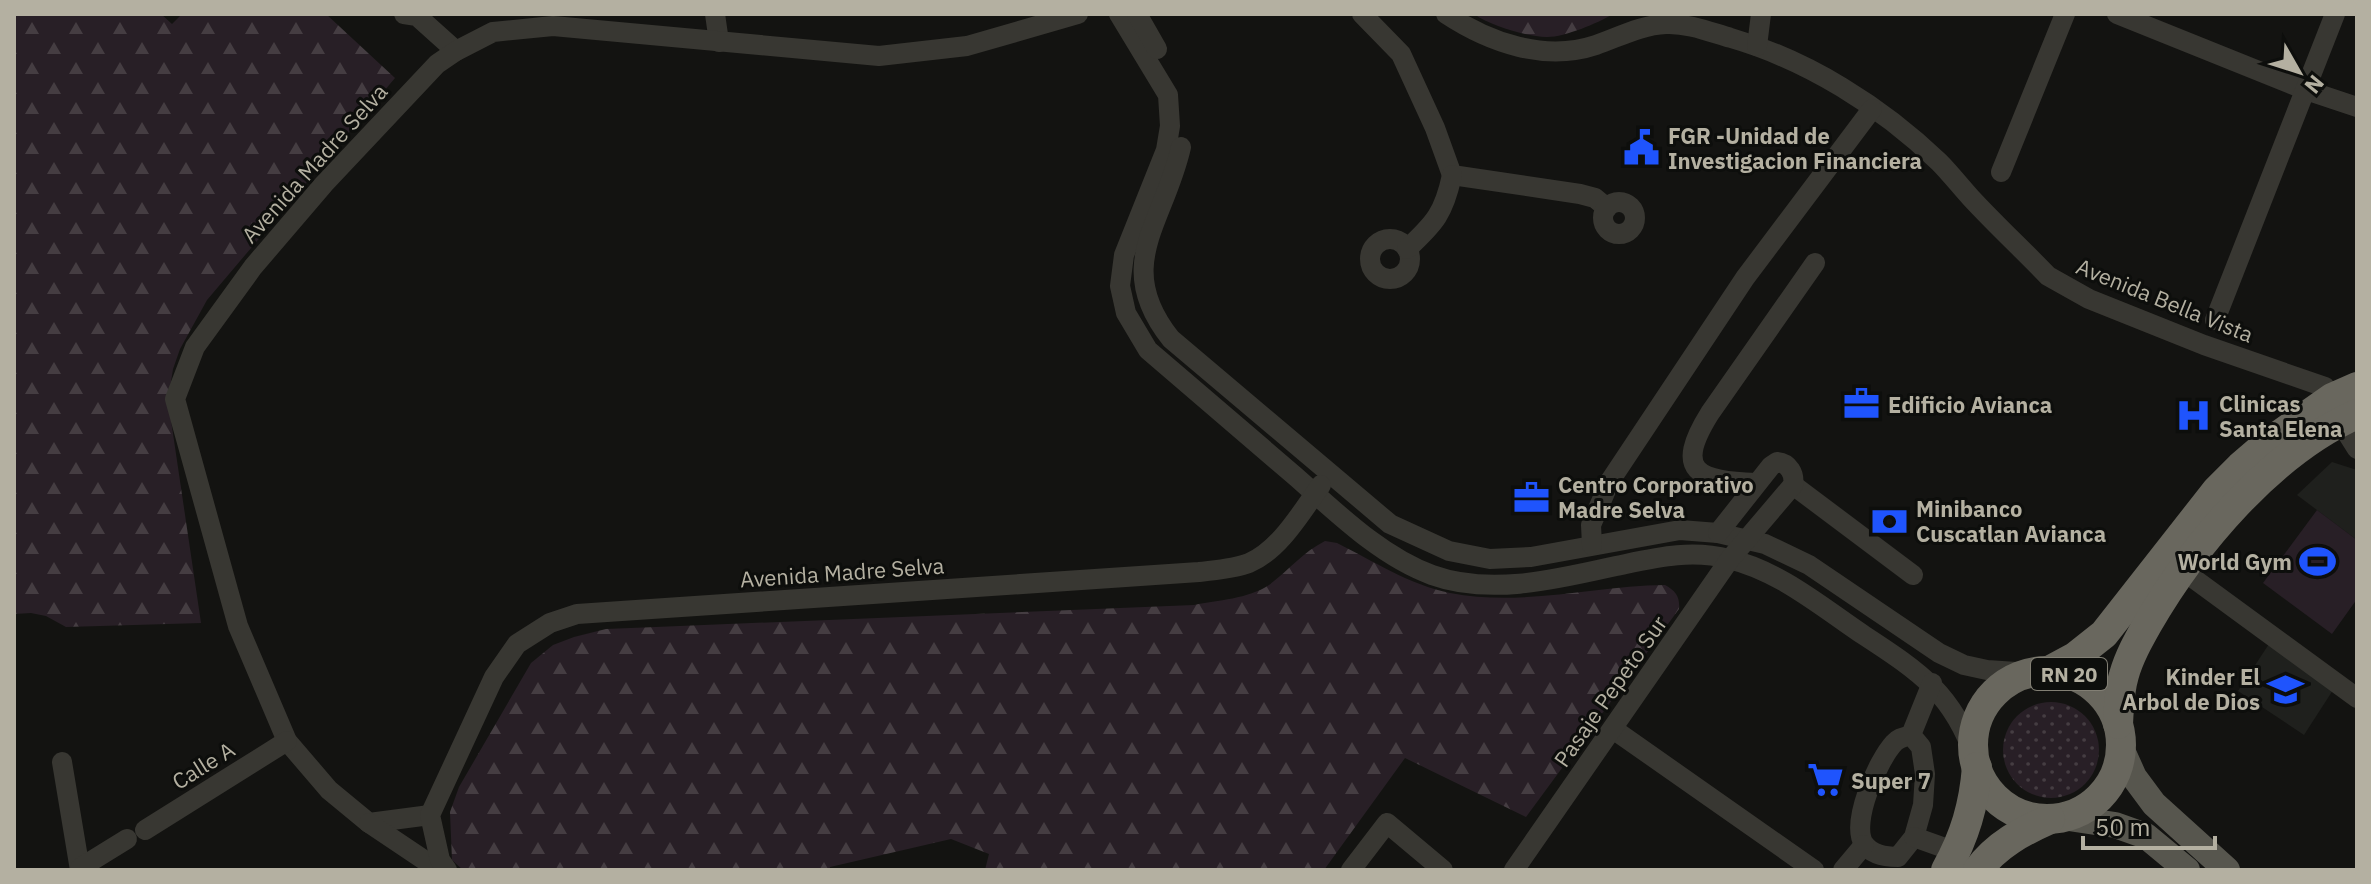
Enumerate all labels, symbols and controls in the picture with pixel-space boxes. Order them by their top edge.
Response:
north arrow [2259,32,2339,112]
text: N [2299,70,2331,100]
street label: Avenida Madre Selva [235,77,393,249]
place label: FGR -Unidad de Investigacion Financiera [1668,121,1922,175]
public building icon: FGR -Unidad de Investigacion Financiera [1623,129,1661,167]
street label: Avenida Bella Vista [2072,251,2258,349]
office icon: Edificio Avianca [1843,385,1881,423]
place label: Clinicas Santa Elena [2219,389,2343,443]
place label: Edificio Avianca [1888,390,2052,419]
hospital icon: Clinicas Santa Elena [2174,397,2212,435]
place label: Centro Corporativo Madre Selva [1558,470,1754,524]
office icon: Centro Corporativo Madre Selva [1513,478,1551,516]
place label: Minibanco Cuscatlan Avianca [1916,494,2106,548]
bank icon: Minibanco Cuscatlan Avianca [1871,502,1909,540]
sports icon: World Gym [2299,542,2337,580]
place label: World Gym [2177,547,2292,576]
street label: Avenida Madre Selva [739,550,945,594]
street label: Pasaje Pepeto Sur [1547,610,1673,772]
road number: RN 20 [2031,658,2107,690]
place label: Kinder El Arbol de Dios [2122,662,2260,716]
school or university icon: Kinder El Arbol de Dios [2267,670,2305,708]
street label: Calle A [166,735,240,795]
supermarket icon: Super 7 [1806,761,1844,799]
place label: Super 7 [1851,766,1931,795]
scale bar [2083,800,2215,850]
text: 50 m [2095,811,2150,843]

